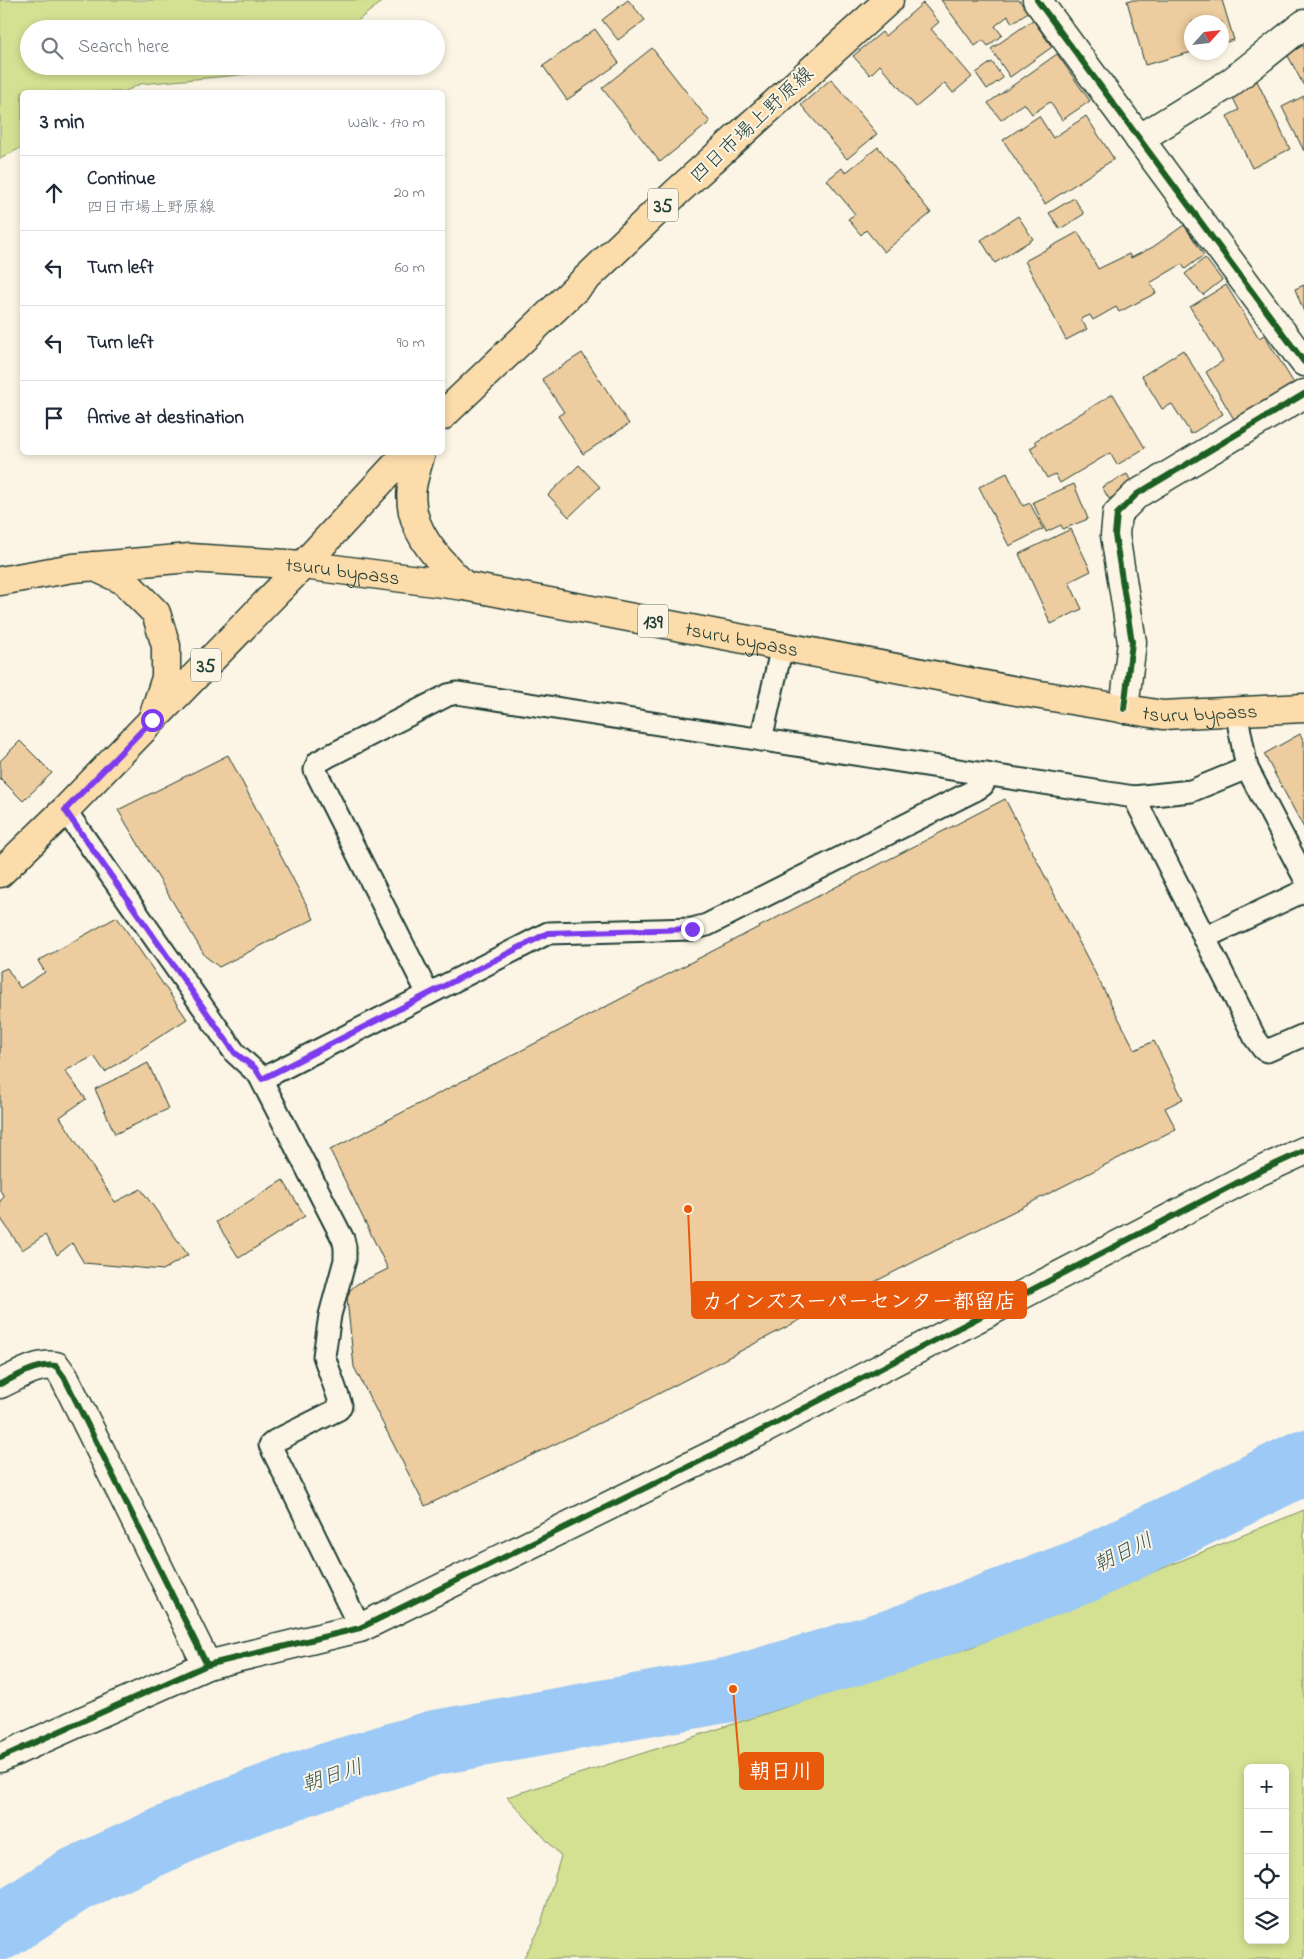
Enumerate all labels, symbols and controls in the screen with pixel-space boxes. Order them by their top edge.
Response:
north arrow [1184,15,1229,60]
search box [20,20,445,75]
icon: search [38,34,66,62]
text: Search here [78,34,169,61]
street label: 四日市場上野原線 [684,61,821,191]
text: 3 min [40,108,84,138]
text: Walk · 170 m [348,111,425,135]
text: Continue [87,166,155,193]
icon: ahead [40,179,68,207]
text: 20 m [394,181,425,205]
road number: 35 [648,188,678,222]
text: 四日市場上野原線 [87,196,215,220]
icon: left [40,254,68,282]
text: Turn left [87,255,154,282]
text: 60 m [395,256,425,280]
icon: left [40,329,68,357]
text: Turn left [87,330,154,357]
text: 90 m [397,331,425,355]
icon: arrive [40,404,68,432]
text: Arrive at destination [87,405,244,432]
street label: tsuru bypass [285,552,401,594]
road number: 139 [638,604,668,638]
street label: tsuru bypass [682,616,800,666]
road number: 35 [191,648,221,682]
street label: tsuru bypass [1140,698,1258,732]
route start [141,709,164,732]
route end [681,918,704,941]
callout: カインズスーパーセンター都留店 [692,1282,1026,1318]
text: カインズスーパーセンター都留店 [702,1288,1016,1318]
water label: 朝日川 [1089,1527,1159,1581]
water label: 朝日川 [298,1753,367,1801]
callout: 朝日川 [740,1753,823,1789]
text: 朝日川 [750,1758,813,1788]
map controls [1244,1764,1289,1944]
button: + [1244,1764,1289,1809]
button: − [1244,1809,1289,1854]
button: locate [1244,1854,1289,1899]
button: layers [1244,1899,1289,1944]

